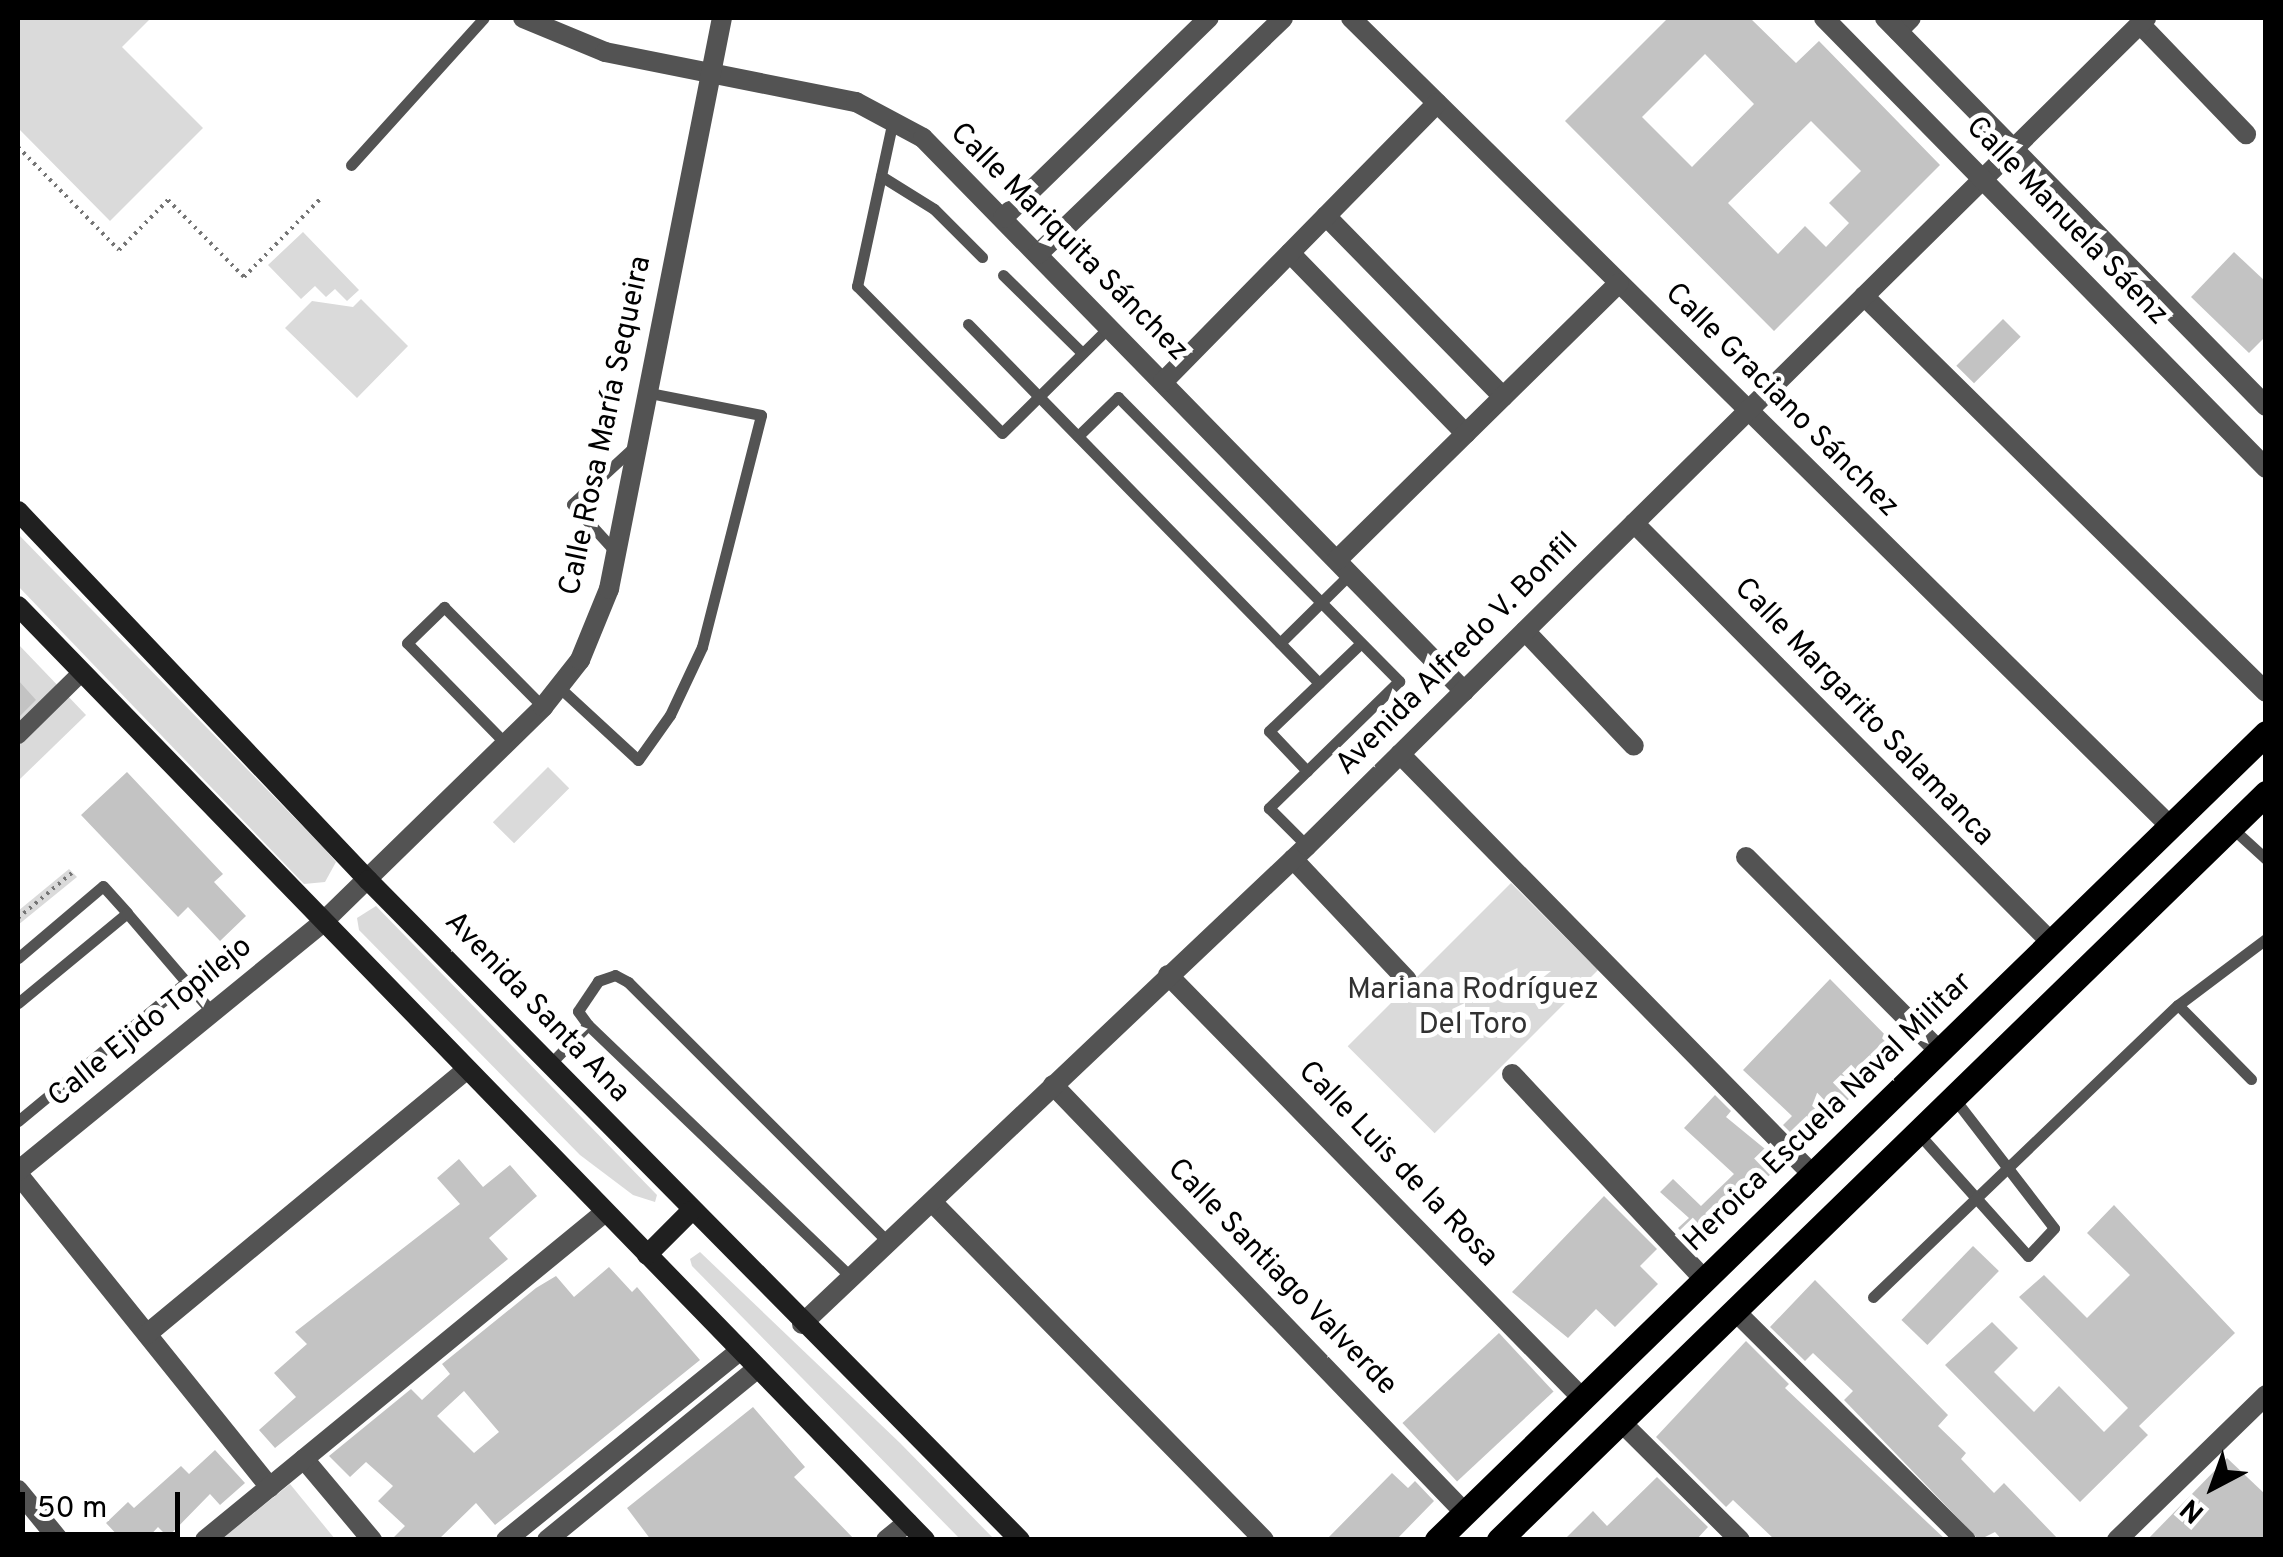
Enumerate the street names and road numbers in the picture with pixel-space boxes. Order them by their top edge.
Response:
street label: Calle Manuela Sáenz [1957,110,2175,334]
street label: Calle Mariquita Sánchez [941,116,1195,370]
street label: Calle Rosa María Sequeira [553,253,661,599]
street label: Calle Graciano Sánchez [1656,276,1906,526]
street label: Avenida Alfredo V. Bonfil [1328,525,1588,785]
street label: Calle Margarito Salamanca [1725,571,2001,855]
street label: Avenida Santa Ana [435,905,637,1111]
street label: Calle Ejido Topilejo [41,929,261,1117]
street label: Heroica Escuela Naval Militar [1677,966,1981,1260]
street label: Calle Luis de la Rosa [1289,1055,1505,1275]
street label: Calle Santiago Valverde [1158,1152,1404,1404]

